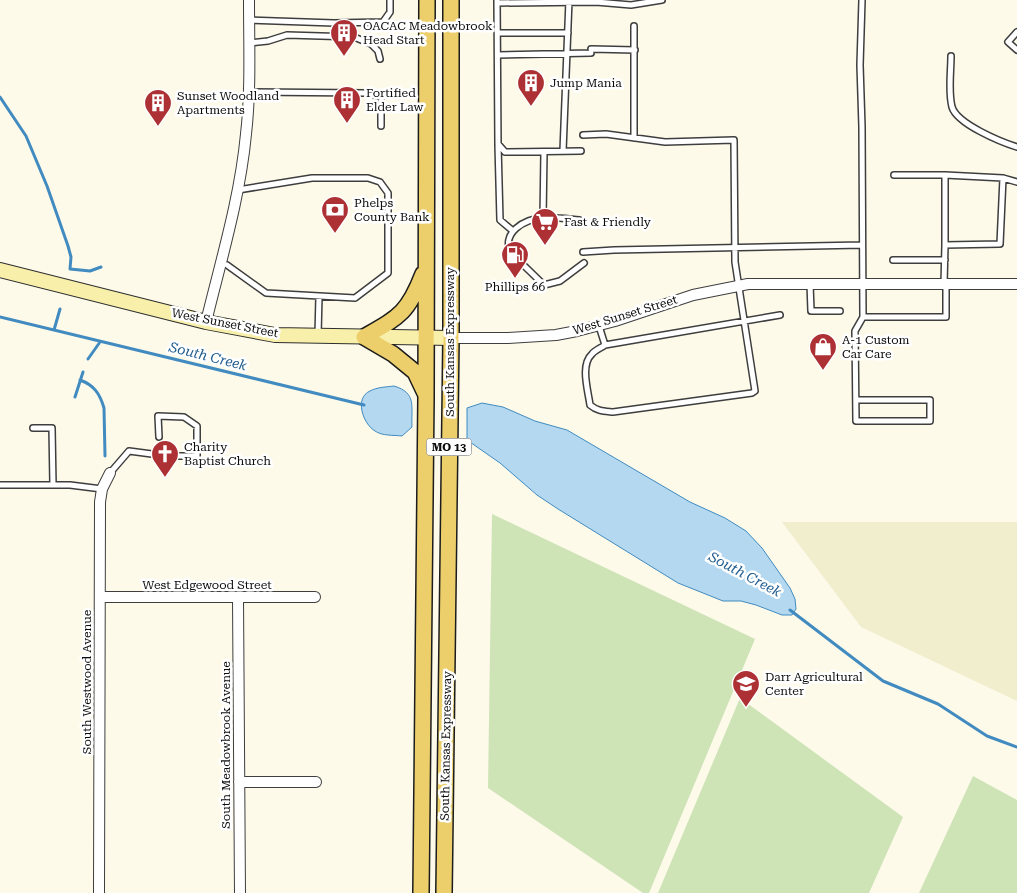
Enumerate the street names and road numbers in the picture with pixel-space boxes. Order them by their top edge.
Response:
street label: South Kansas Expressway [443,266,457,417]
street label: West Sunset Street [571,292,679,338]
street label: West Sunset Street [170,306,280,340]
road number: MO 13 [426,438,472,456]
street label: West Edgewood Street [142,578,272,592]
street label: South Westwood Avenue [80,609,94,754]
street label: South Meadowbrook Avenue [219,661,233,829]
street label: South Kansas Expressway [438,670,454,821]

